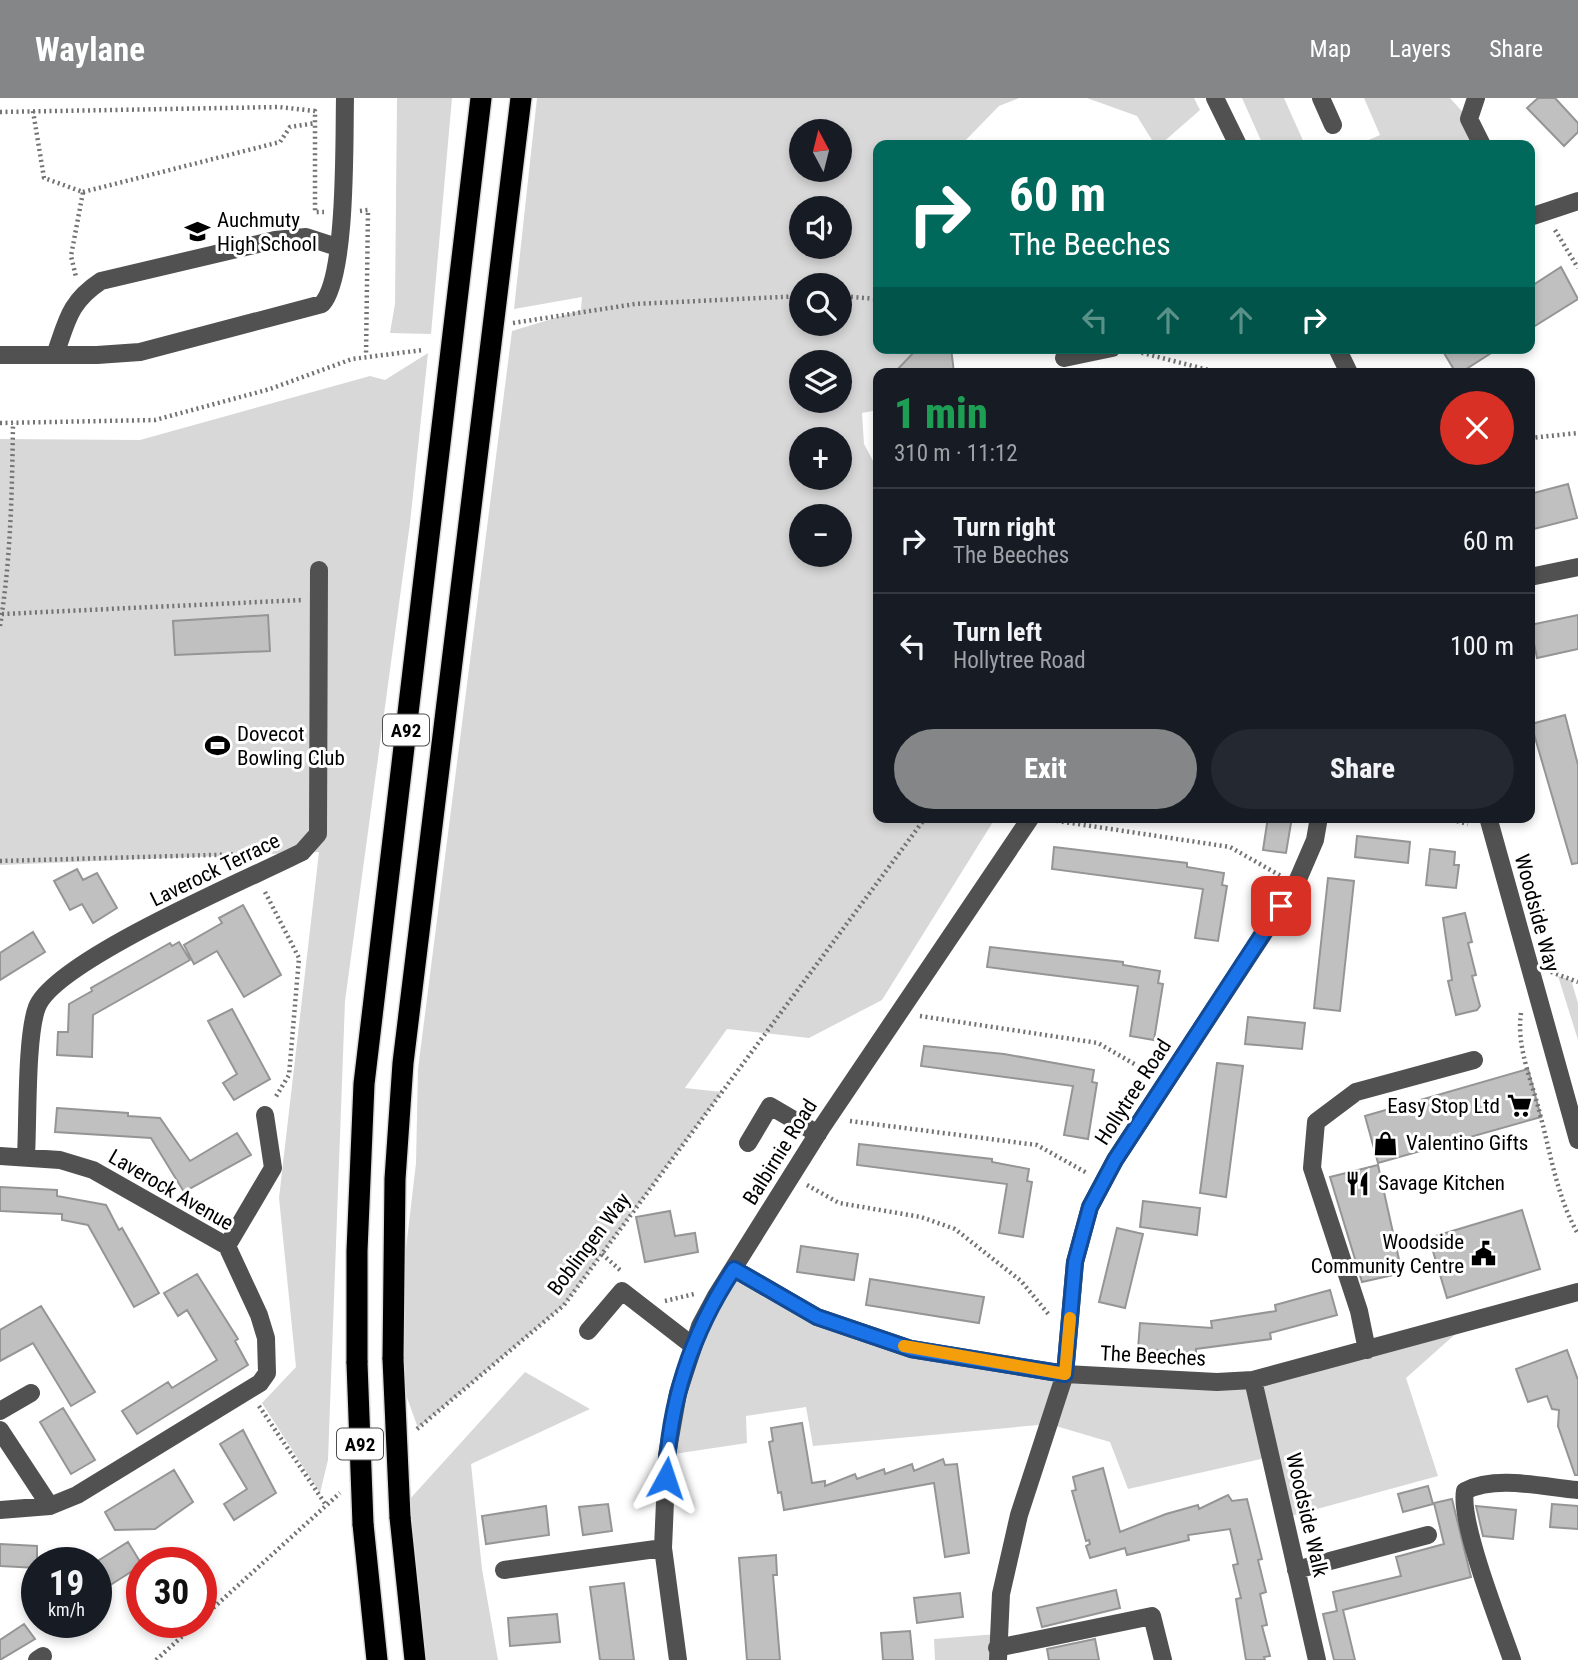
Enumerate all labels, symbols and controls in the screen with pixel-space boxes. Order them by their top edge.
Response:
text: Waylane [35,30,145,69]
text: Map [1310,35,1351,63]
text: Layers [1389,35,1451,63]
text: Share [1489,35,1543,63]
north arrow [789,119,852,182]
map controls [789,119,852,567]
text: 60 m [1009,166,1106,223]
icon: right [894,168,985,259]
button: sound [789,196,852,259]
place label: Auchmuty High School [217,208,317,256]
school or university icon: Auchmuty High School [183,218,211,246]
text: The Beeches [1009,225,1171,263]
button: search [789,273,852,336]
icon: left [1076,301,1114,339]
icon: ahead [1149,301,1187,339]
icon: ahead [1222,301,1260,339]
icon: right [1295,301,1333,339]
button: layers [789,350,852,413]
text: 1 min [894,389,988,438]
button: close [1440,391,1514,465]
button: + [789,427,852,490]
text: 310 m · 11:12 [894,440,1018,467]
button: − [789,504,852,567]
text: Turn right [953,512,1055,542]
icon: right [894,522,932,560]
text: 60 m [1463,526,1514,556]
text: The Beeches [953,542,1069,569]
text: Turn left [953,617,1042,647]
icon: left [894,627,932,665]
text: 100 m [1450,631,1514,661]
text: Hollytree Road [953,647,1086,674]
road number: A92 [383,715,429,746]
place label: Dovecot Bowling Club [237,722,345,770]
button: Exit [894,729,1197,809]
button: Share [1211,729,1514,809]
sports icon: Dovecot Bowling Club [203,732,231,760]
street label: Laverock Terrace [147,828,284,912]
street label: Woodside Way [1510,851,1564,975]
pin [1251,876,1311,936]
icon: arrive [1262,887,1300,925]
street label: Hollytree Road [1090,1035,1176,1149]
supermarket icon: Easy Stop Ltd [1506,1092,1534,1120]
place label: Easy Stop Ltd [1387,1094,1500,1118]
street label: Balbirnie Road [738,1095,822,1209]
shop icon: Valentino Gifts [1372,1129,1400,1157]
place label: Valentino Gifts [1406,1131,1528,1155]
street label: Laverock Avenue [104,1145,238,1235]
restaurant icon: Savage Kitchen [1344,1169,1372,1197]
place label: Savage Kitchen [1378,1171,1505,1195]
street label: Boblingen Way [543,1188,635,1300]
place label: Woodside Community Centre [1311,1230,1464,1278]
public building icon: Woodside Community Centre [1470,1240,1498,1268]
street label: The Beeches [1099,1341,1207,1371]
road number: A92 [337,1428,383,1460]
position arrow [629,1441,703,1515]
street label: Woodside Walk [1281,1451,1333,1580]
speed limit sign: 30 [126,1547,217,1638]
text: 19 [49,1563,84,1604]
text: km/h [48,1599,85,1620]

